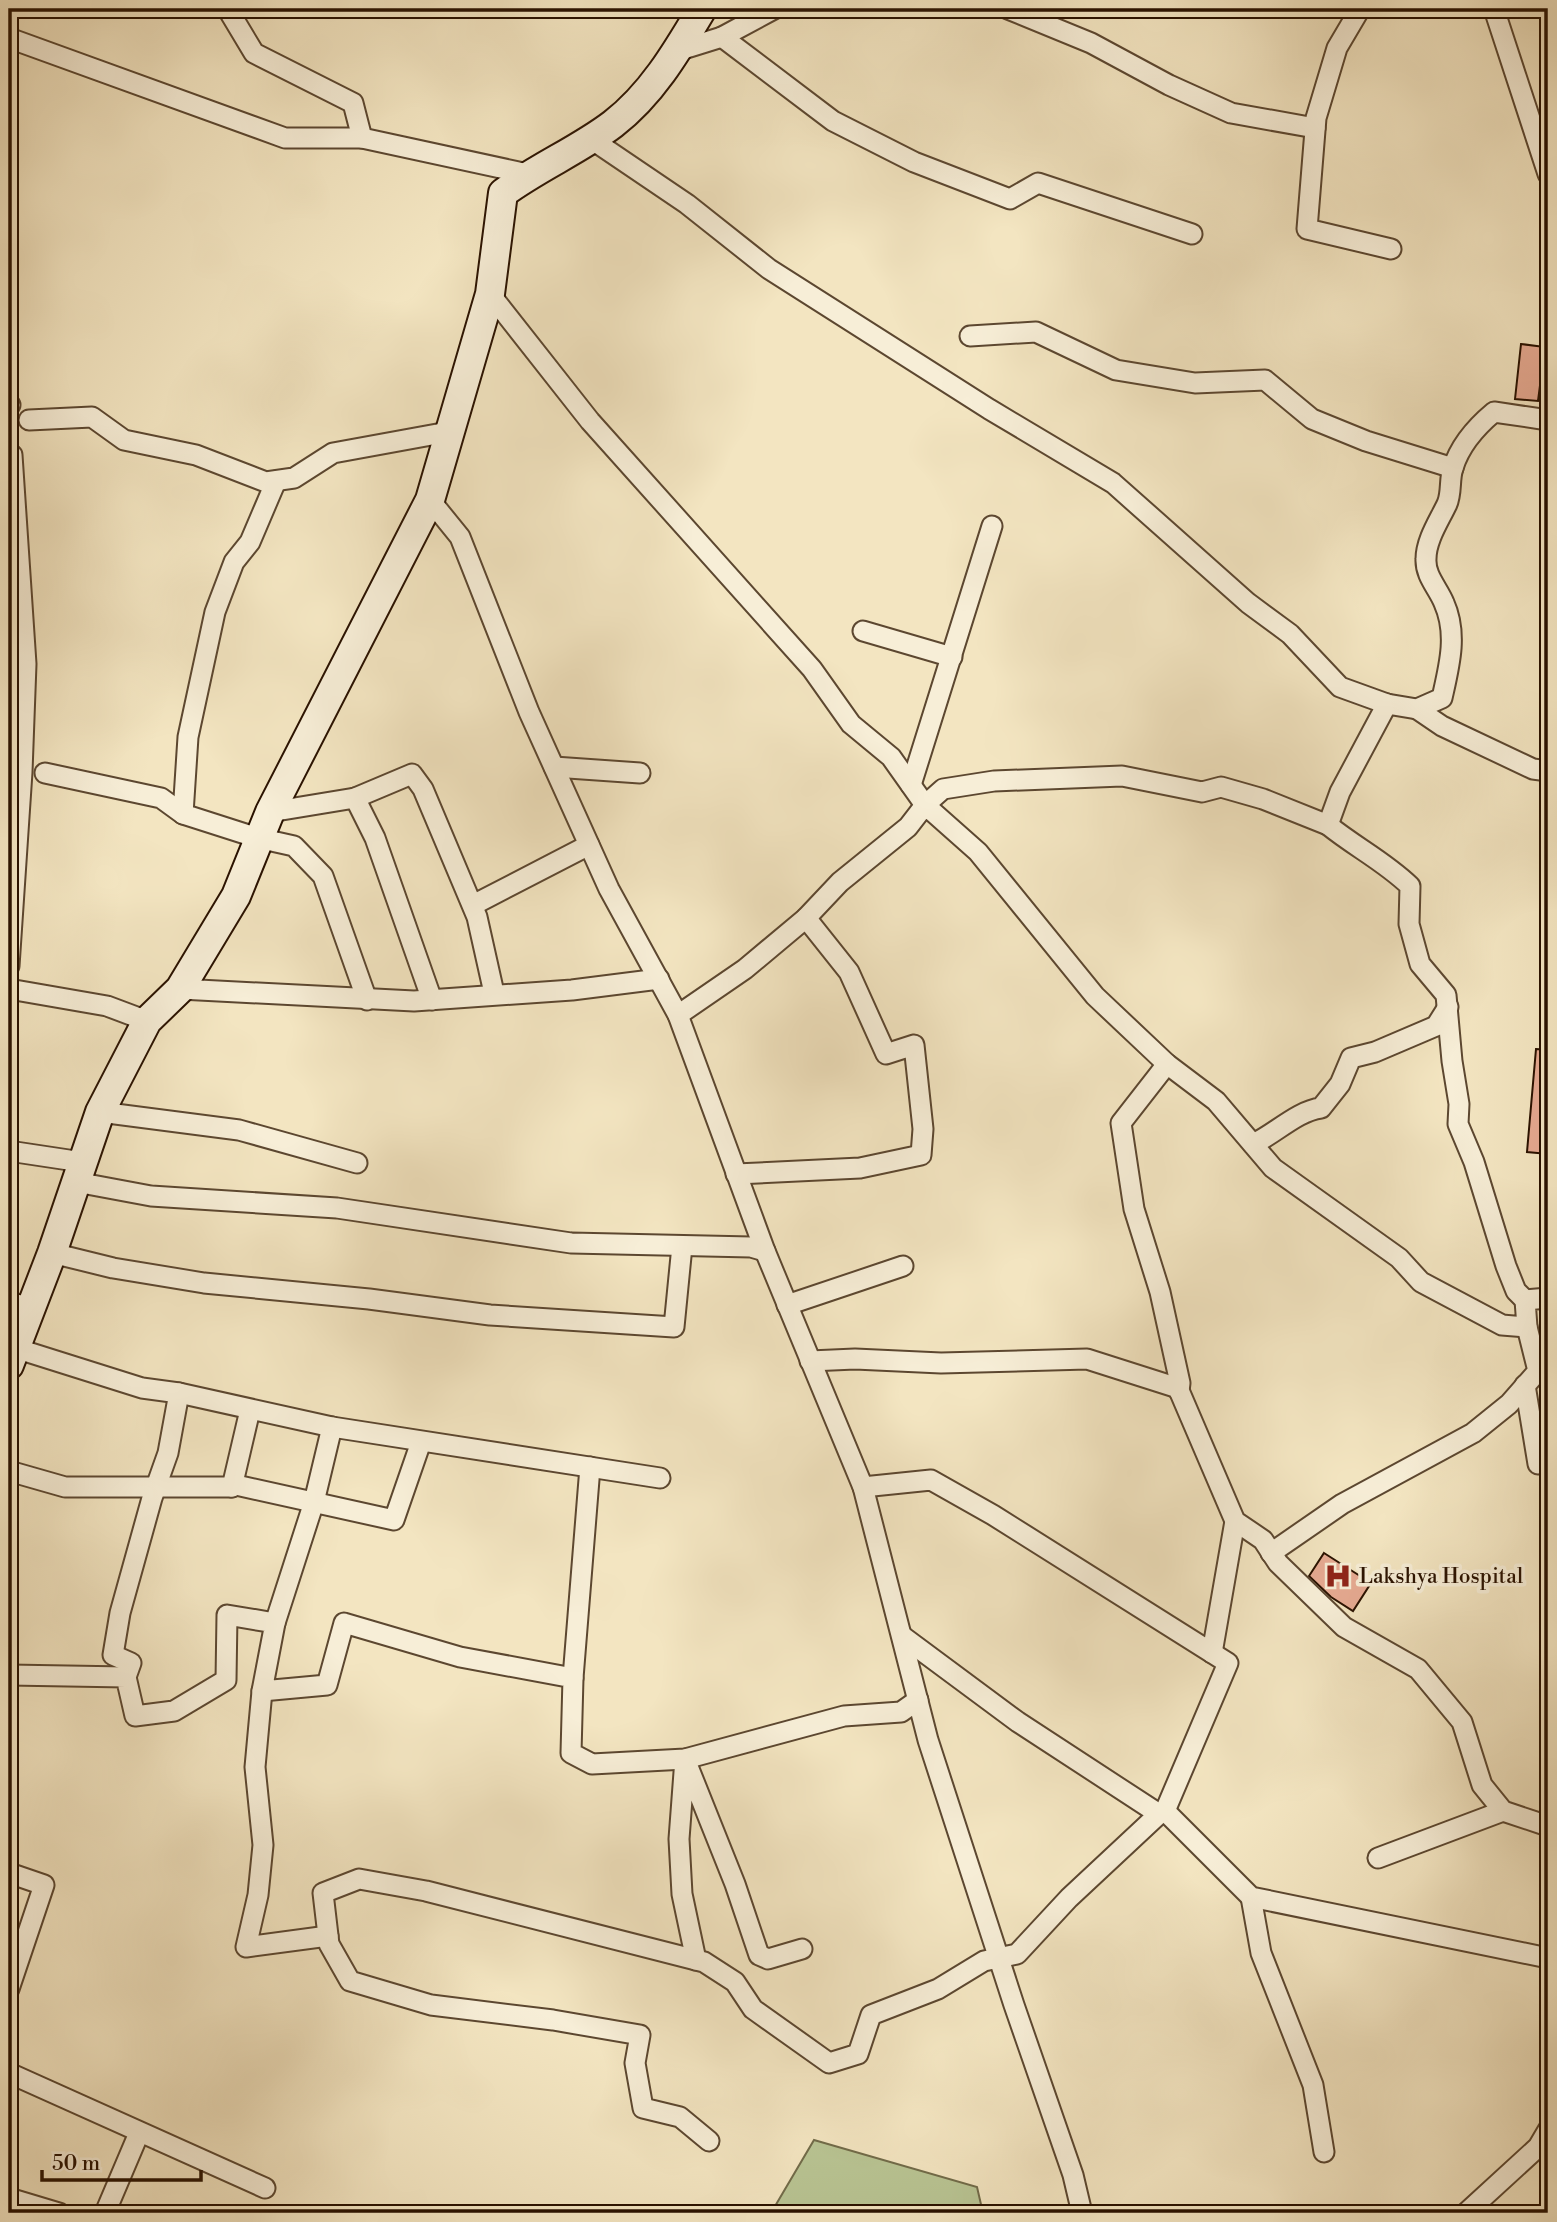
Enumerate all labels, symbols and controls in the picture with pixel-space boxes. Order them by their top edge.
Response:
hospital icon: Lakshya Hospital [1323,1561,1353,1591]
place label: Lakshya Hospital [1359,1564,1523,1590]
scale bar [42,2138,201,2182]
text: 50 m [52,2151,100,2177]

